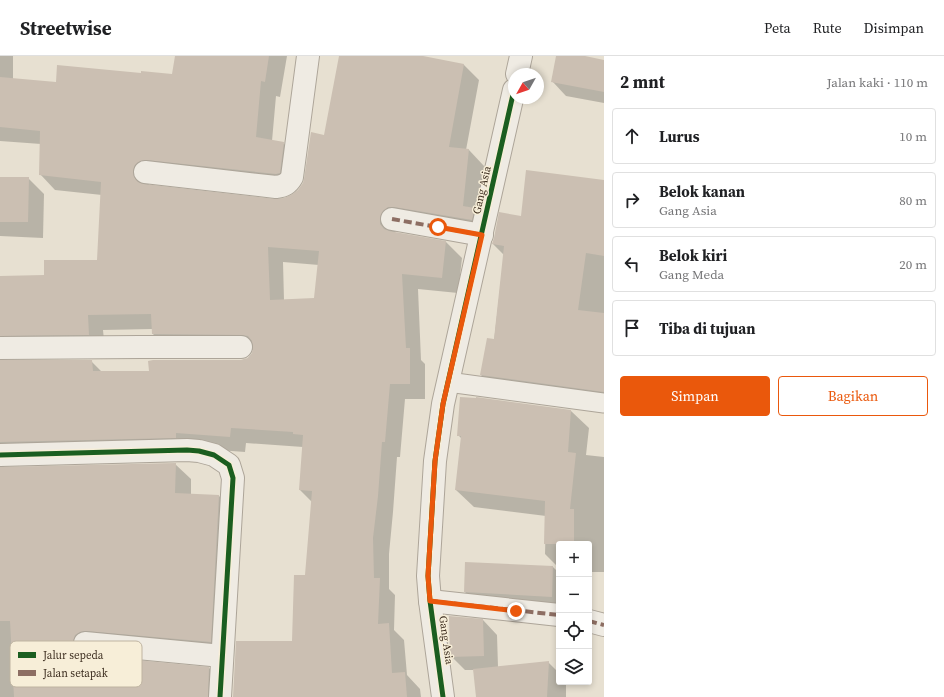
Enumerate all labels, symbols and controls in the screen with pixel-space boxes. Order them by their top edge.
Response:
text: Streetwise [20,15,112,41]
text: Peta [764,18,791,38]
text: Rute [813,18,842,38]
text: Disimpan [864,18,924,38]
north arrow [508,68,544,104]
text: 2 mnt [620,70,665,94]
text: Jalan kaki · 110 m [827,74,928,91]
icon: ahead [621,125,643,147]
text: Lurus [659,126,700,147]
text: 10 m [899,128,927,145]
street label: Gang Asia [469,164,495,216]
text: Belok kanan [659,181,745,202]
icon: right [621,189,643,211]
text: 80 m [899,192,927,209]
text: Gang Asia [659,202,717,219]
route start [429,218,447,236]
text: Belok kiri [659,245,727,266]
icon: left [621,253,643,275]
text: 20 m [899,256,927,273]
text: Gang Meda [659,266,724,283]
icon: arrive [621,317,643,339]
text: Tiba di tujuan [659,318,755,339]
button: Simpan [620,376,770,416]
button: Bagikan [778,376,928,416]
map controls [556,541,592,685]
button: + [556,541,592,577]
button: − [556,577,592,613]
route end [507,602,525,620]
button: locate [556,613,592,649]
street label: Gang Asia [435,615,457,666]
legend [10,641,142,687]
text: Jalur sepeda [42,648,104,663]
button: layers [556,649,592,685]
text: Jalan setapak [42,666,109,681]

